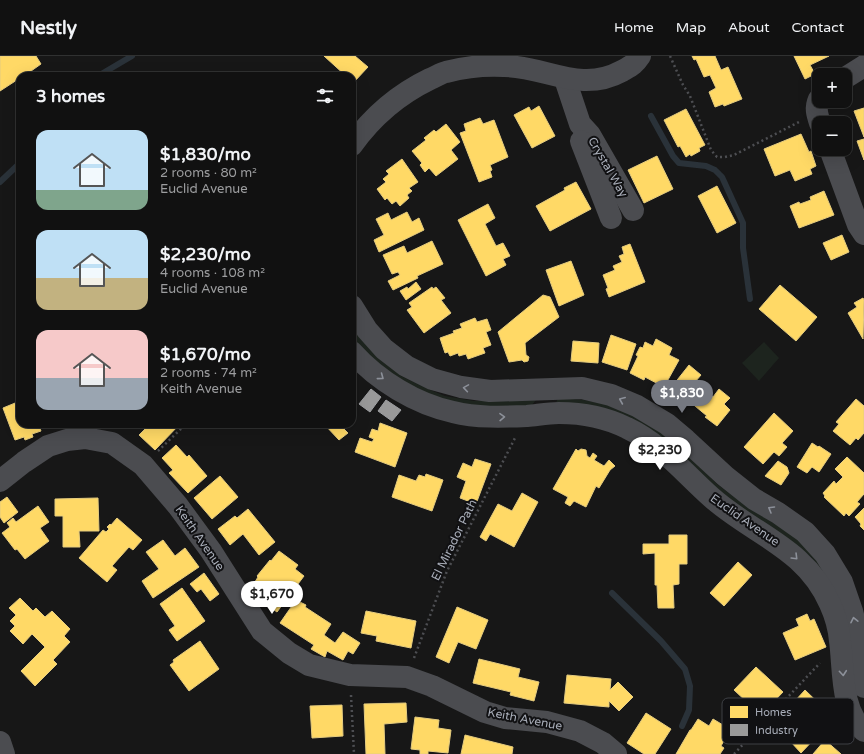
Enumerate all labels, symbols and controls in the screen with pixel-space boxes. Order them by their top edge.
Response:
text: Nestly [20,17,77,39]
text: Home [614,19,654,36]
text: Map [676,19,706,36]
text: About [728,19,770,36]
text: Contact [792,19,844,36]
map controls [812,68,852,156]
button: + [812,68,852,108]
icon: filters [314,85,336,107]
text: 3 homes [36,86,105,107]
button: − [812,116,852,156]
street label: Crystal Way [585,134,631,200]
text: $1,830/mo [160,144,251,165]
icon: home [68,146,116,194]
text: 2 rooms · 80 m² [160,165,257,181]
text: Euclid Avenue [160,181,248,197]
text: $2,230/mo [160,244,251,265]
icon: home [68,246,116,294]
text: 4 rooms · 108 m² [160,265,265,281]
text: Euclid Avenue [160,281,248,297]
text: $1,670/mo [160,344,251,365]
icon: home [68,346,116,394]
text: 2 rooms · 74 m² [160,365,257,381]
one-way arrow [377,372,384,379]
pin: $1,830 [649,380,715,414]
text: Keith Avenue [160,381,242,397]
one-way arrow [463,384,469,393]
text: $1,830 [660,385,704,401]
one-way arrow [619,396,626,404]
one-way arrow [499,412,505,421]
pin: $2,230 [627,437,693,471]
text: $2,230 [638,442,682,458]
street label: Euclid Avenue [708,491,782,549]
street label: El Mirador Path [428,497,480,583]
street label: Keith Avenue [173,503,228,573]
one-way arrow [768,506,775,514]
one-way arrow [790,552,798,560]
pin: $1,670 [239,581,305,615]
text: $1,670 [250,586,294,602]
one-way arrow [851,617,859,624]
one-way arrow [839,670,848,676]
legend [722,698,854,744]
street label: Keith Avenue [486,705,564,733]
text: Homes [755,706,791,719]
text: Industry [755,724,798,737]

